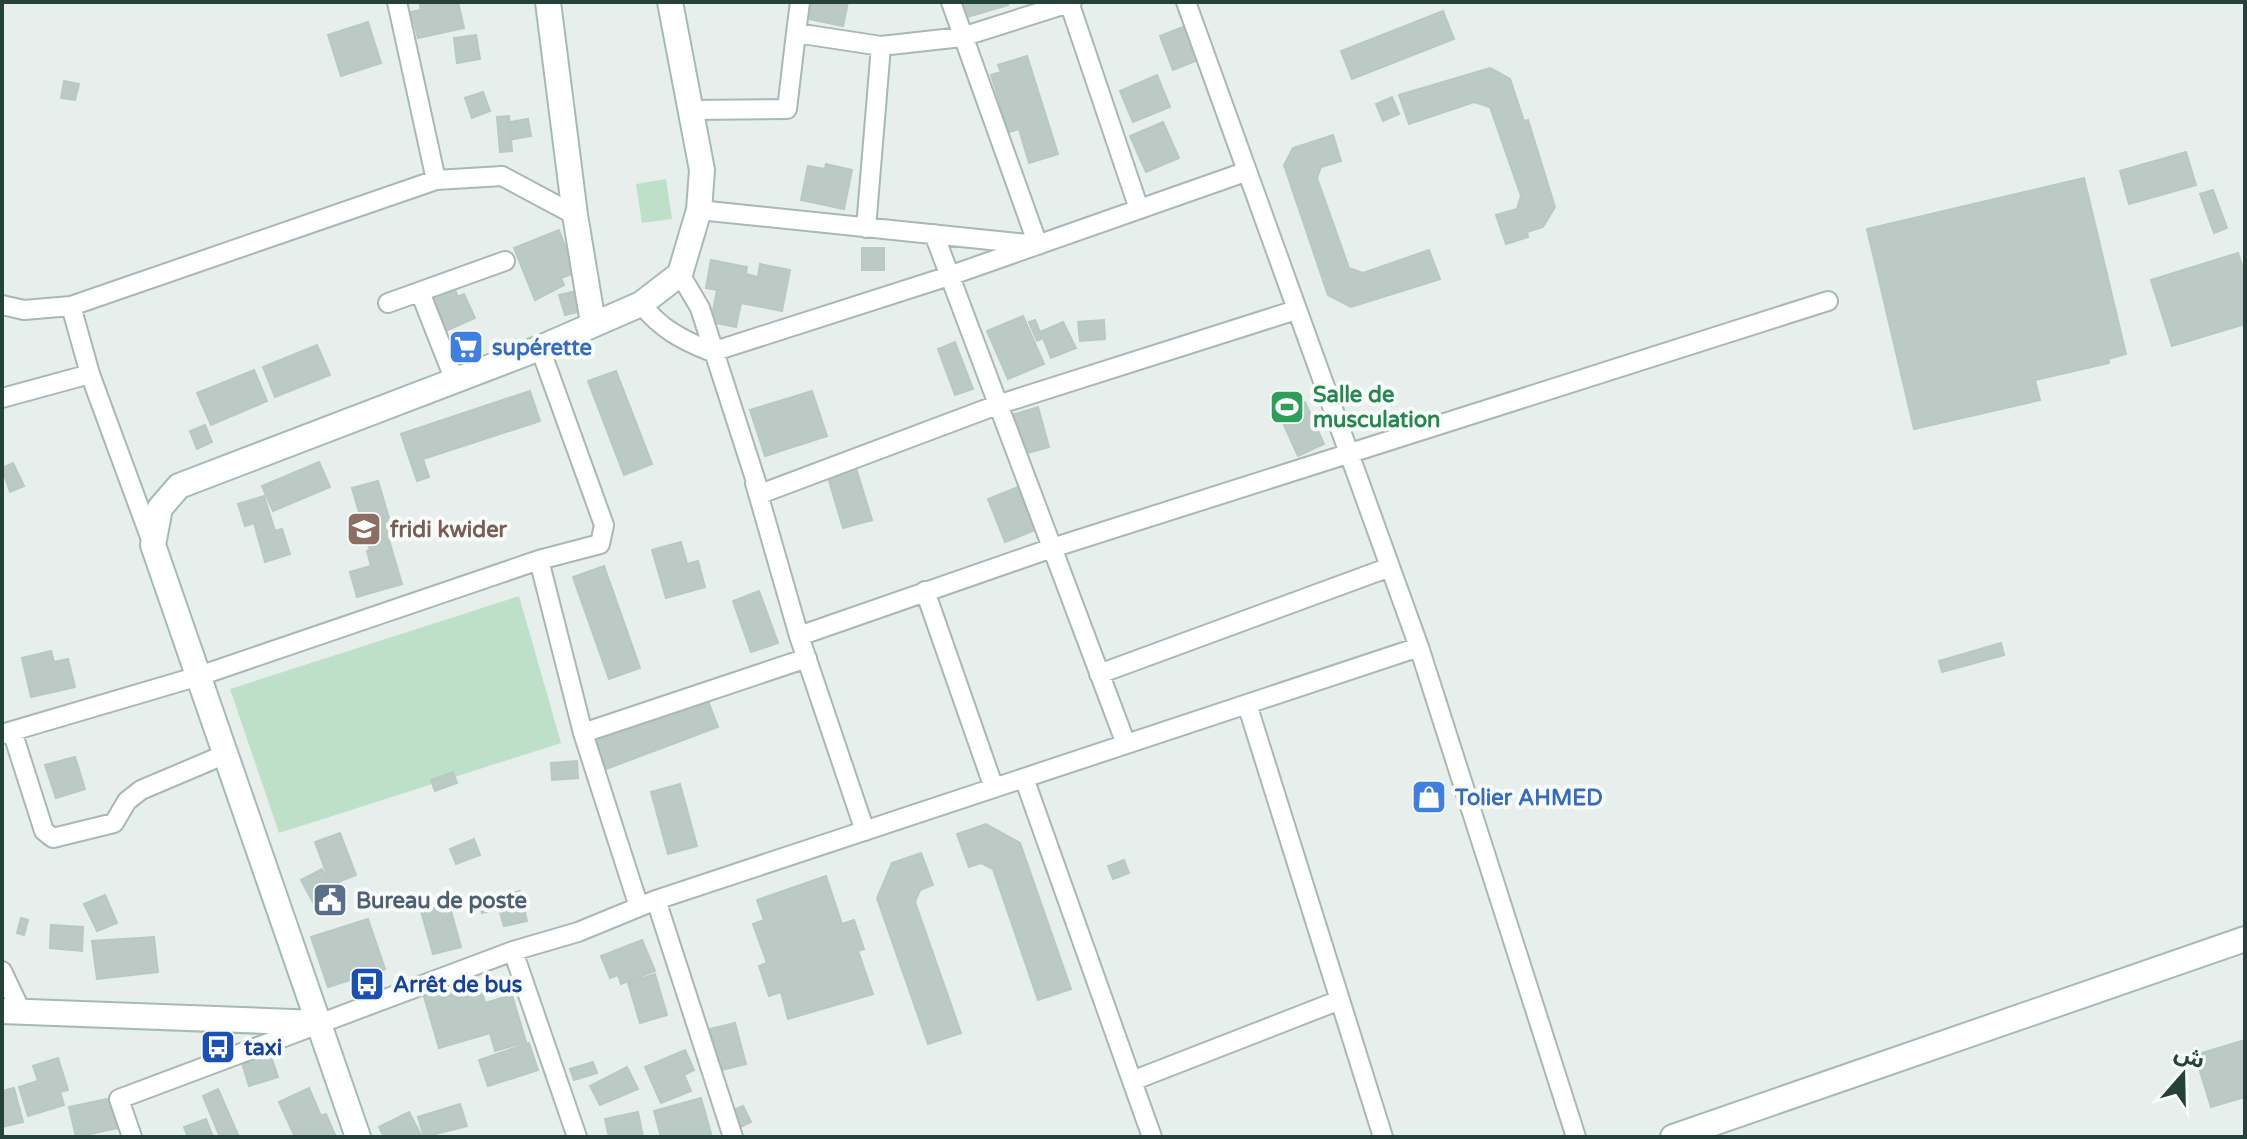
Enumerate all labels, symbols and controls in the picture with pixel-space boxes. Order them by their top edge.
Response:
supermarket icon: supérette [447,328,485,366]
place label: supérette [492,335,592,361]
place label: Salle de musculation [1313,382,1440,433]
sports icon: Salle de musculation [1268,388,1306,426]
school or university icon: fridi kwider [345,510,383,548]
place label: fridi kwider [390,517,508,543]
shop icon: Tolier AHMED [1410,778,1448,816]
place label: Tolier AHMED [1454,785,1603,811]
public building icon: Bureau de poste [311,881,349,919]
place label: Bureau de poste [356,888,527,914]
bus stop icon: Arrêt de bus [348,965,386,1003]
place label: Arrêt de bus [393,972,523,998]
bus stop icon: taxi [199,1028,237,1066]
place label: taxi [244,1035,282,1061]
north arrow [2143,1035,2223,1115]
text: ش [2171,1040,2208,1075]

